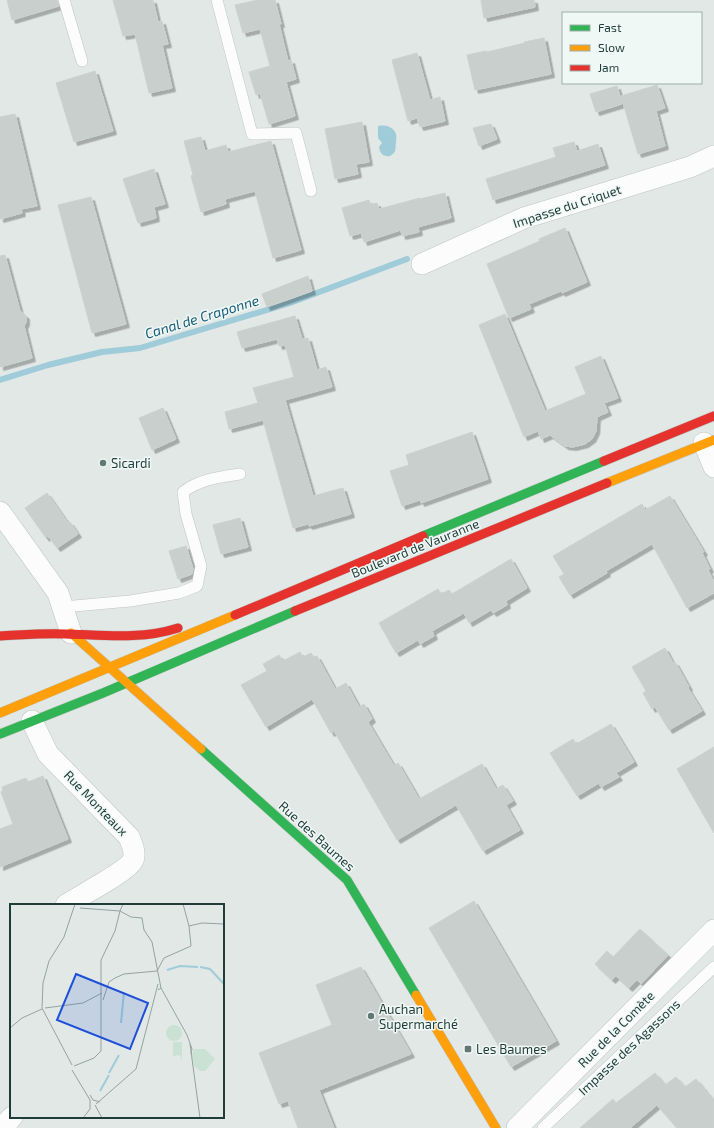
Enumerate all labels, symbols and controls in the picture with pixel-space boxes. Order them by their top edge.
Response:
legend [562,12,702,84]
text: Fast [598,20,622,34]
text: Slow [598,40,625,54]
text: Jam [598,60,619,74]
street label: Impasse du Criquet [511,181,623,231]
water label: Canal de Craponne [143,291,261,342]
place label: Sicardi [111,455,151,471]
marker: Sicardi [98,458,108,468]
street label: Boulevard de Vauranne [349,515,481,581]
street label: Rue Monteaux [61,767,131,839]
street label: Rue des Baumes [276,798,358,874]
inset map [10,904,224,1118]
street label: Rue de la Comète [574,987,658,1071]
street label: Impasse des Agassons [575,996,683,1098]
place label: Auchan Supermarché [379,1001,458,1032]
marker: Auchan Supermarché [366,1011,376,1021]
place label: Les Baumes [476,1041,547,1057]
marker: Les Baumes [463,1044,473,1054]

